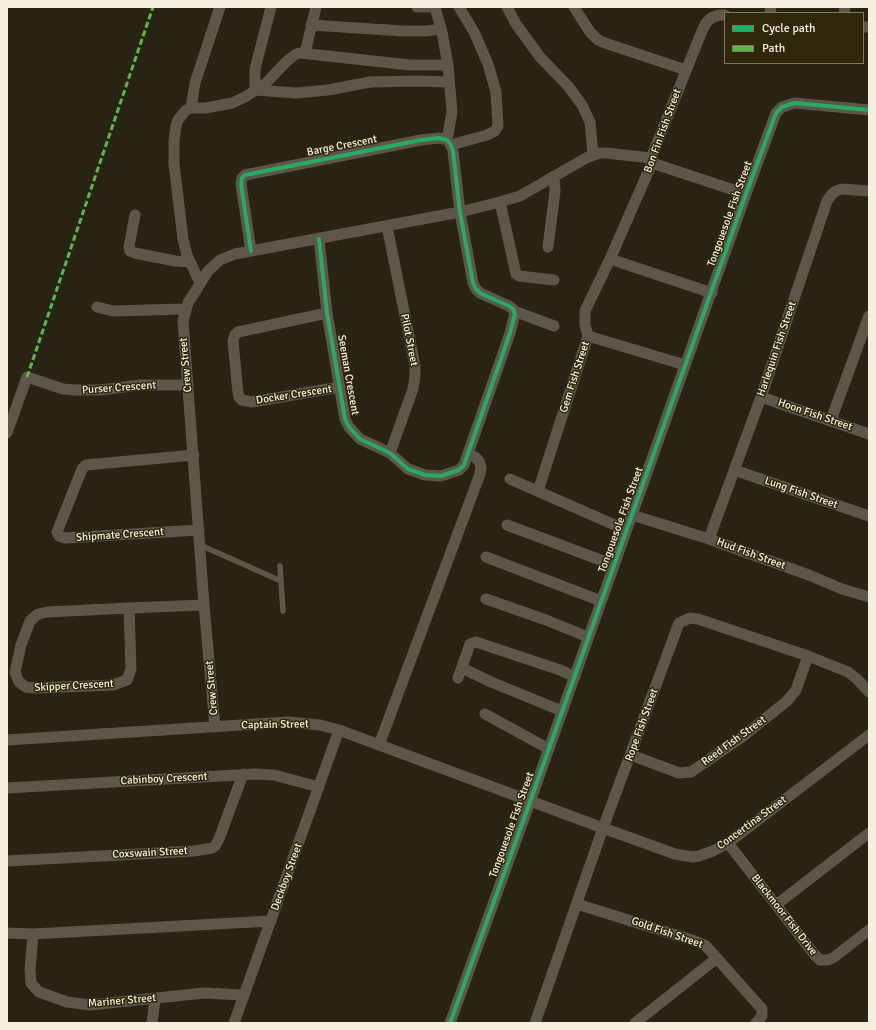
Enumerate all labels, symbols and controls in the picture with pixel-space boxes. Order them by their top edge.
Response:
legend [724,12,864,64]
text: Cycle path [762,21,815,36]
text: Path [762,41,785,56]
street label: Bon Fin Fish Street [642,87,684,175]
street label: Barge Crescent [306,133,378,159]
street label: Tongouesole Fish Street [705,159,755,269]
street label: Harlequin Fish Street [755,300,799,398]
street label: Pilot Street [397,313,421,367]
street label: Seeman Crescent [334,334,362,416]
street label: Crew Street [177,337,195,393]
street label: Gem Fish Street [557,340,593,414]
street label: Purser Crescent [82,379,156,397]
street label: Docker Crescent [255,382,333,408]
street label: Hoon Fish Street [776,396,854,434]
street label: Tongouesole Fish Street [596,465,646,575]
street label: Lung Fish Street [763,474,839,512]
street label: Shipmate Crescent [76,525,164,545]
street label: Hud Fish Street [715,535,787,573]
street label: Crew Street [203,660,221,716]
street label: Skipper Crescent [34,677,114,695]
street label: Rope Fish Street [623,687,661,763]
street label: Reed Fish Street [699,713,769,769]
street label: Captain Street [241,718,309,732]
street label: Cabinboy Crescent [120,770,208,788]
street label: Tongouesole Fish Street [487,770,537,880]
street label: Concertina Street [715,793,789,853]
street label: Deckboy Street [269,841,305,913]
street label: Coxswain Street [112,844,188,862]
street label: Blackmoor Fish Drive [748,872,820,958]
street label: Gold Fish Street [629,915,705,951]
street label: Mariner Street [87,991,157,1011]

